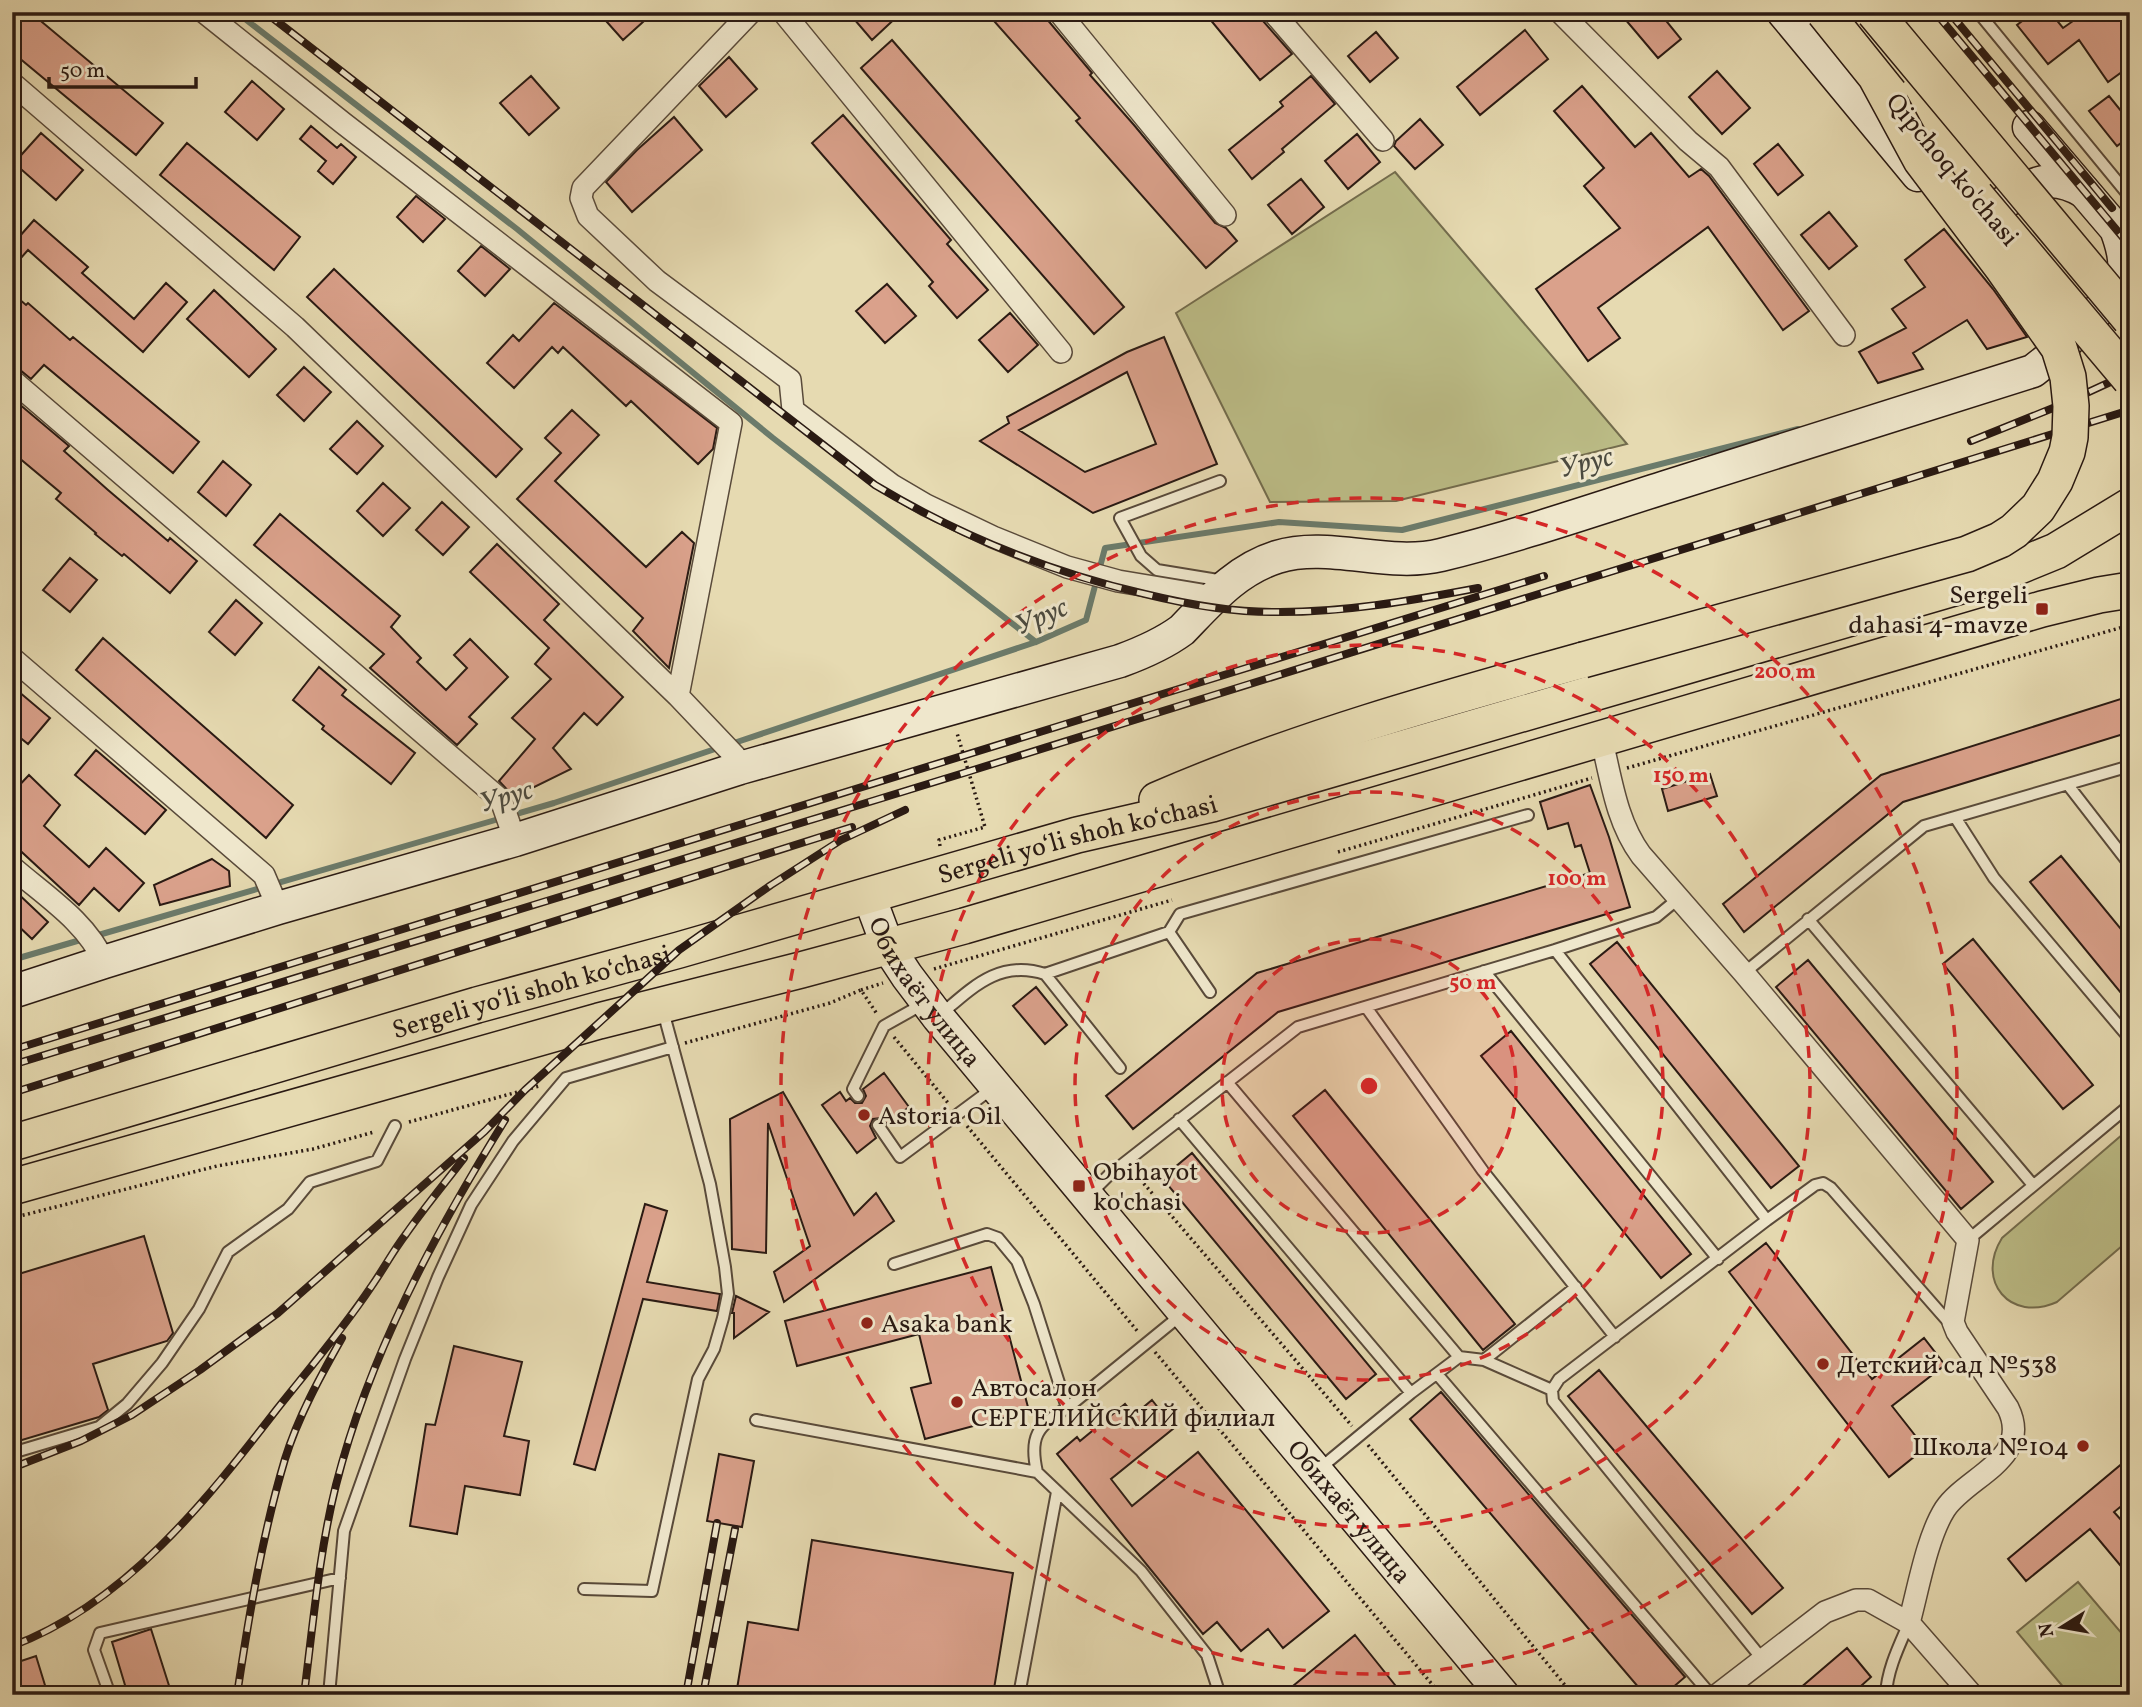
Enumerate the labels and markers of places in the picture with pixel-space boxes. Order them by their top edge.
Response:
place label: Sergeli dahasi 4-mavze [1848,578,2028,644]
marker: Sergeli dahasi 4-mavze [2034,601,2050,617]
centre of rings [1357,1074,1381,1098]
place label: Astoria Oil [878,1099,1002,1135]
marker: Astoria Oil [856,1107,872,1123]
place label: Obihayot ko'chasi [1093,1155,1198,1221]
marker: Obihayot ko'chasi [1071,1178,1087,1194]
place label: Asaka bank [881,1307,1013,1343]
marker: Asaka bank [859,1315,875,1331]
place label: Детский сад №538 [1837,1348,2057,1384]
marker: Детский сад №538 [1815,1356,1831,1372]
place label: Автосалон СЕРГЕЛИЙСКИЙ филиал [971,1371,1275,1437]
marker: Автосалон СЕРГЕЛИЙСКИЙ филиал [949,1394,965,1410]
place label: Школа №104 [1912,1430,2069,1466]
marker: Школа №104 [2075,1438,2091,1454]

